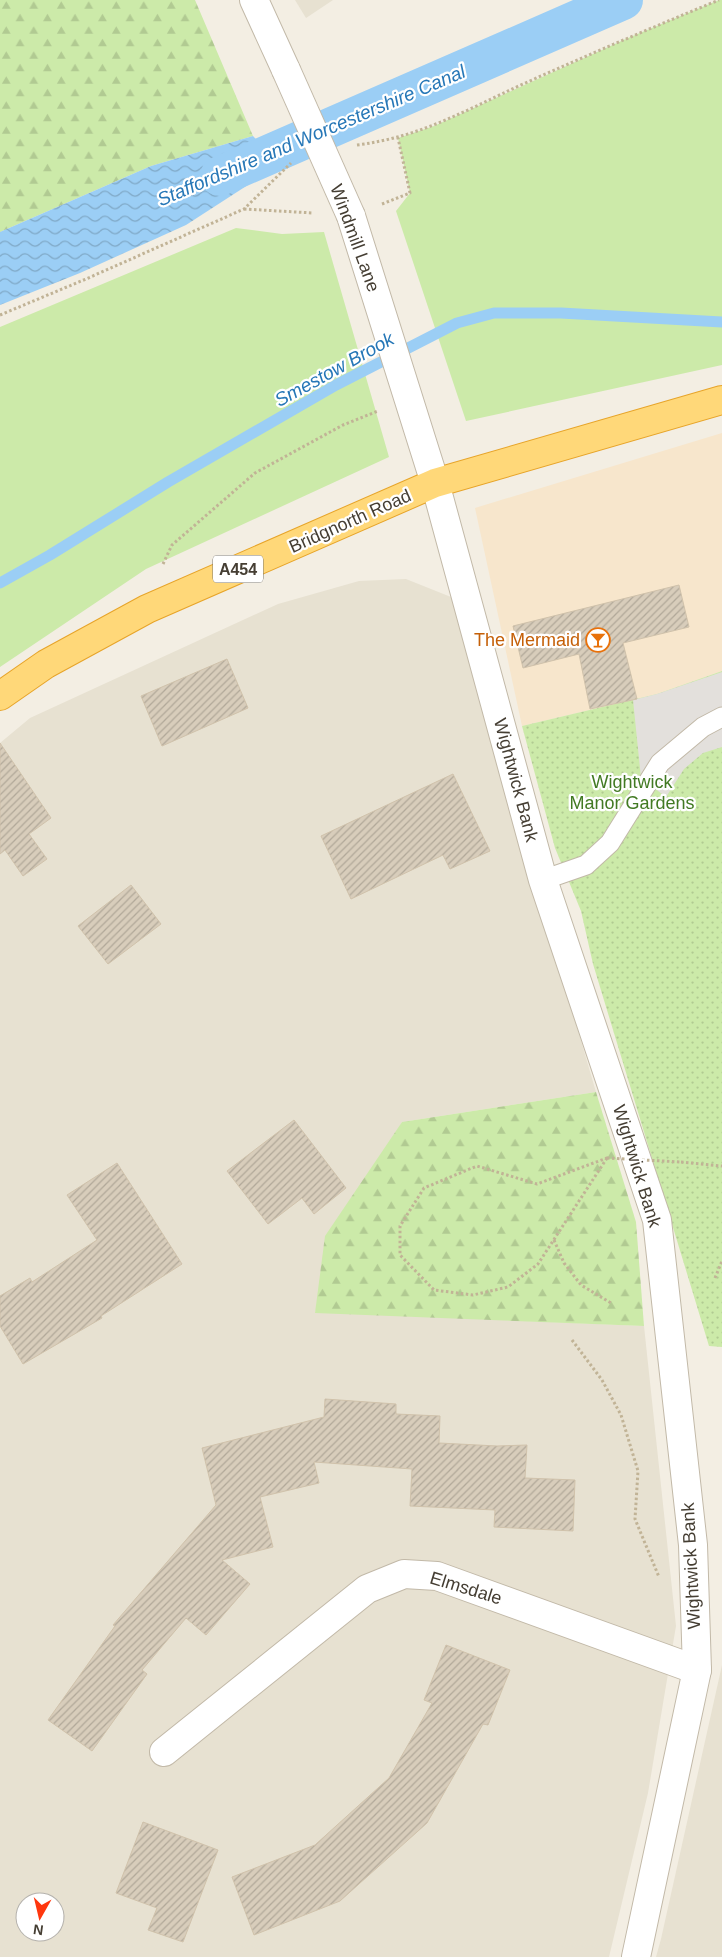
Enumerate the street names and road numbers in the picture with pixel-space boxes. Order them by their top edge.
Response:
street label: Windmill Lane [326,181,384,295]
street label: Bridgnorth Road [286,485,414,557]
road number: A454 [213,556,263,582]
street label: Wightwick Bank [490,716,542,845]
street label: Wightwick Bank [609,1102,665,1231]
street label: Wightwick Bank [678,1501,704,1630]
street label: Elmsdale [428,1568,504,1608]

